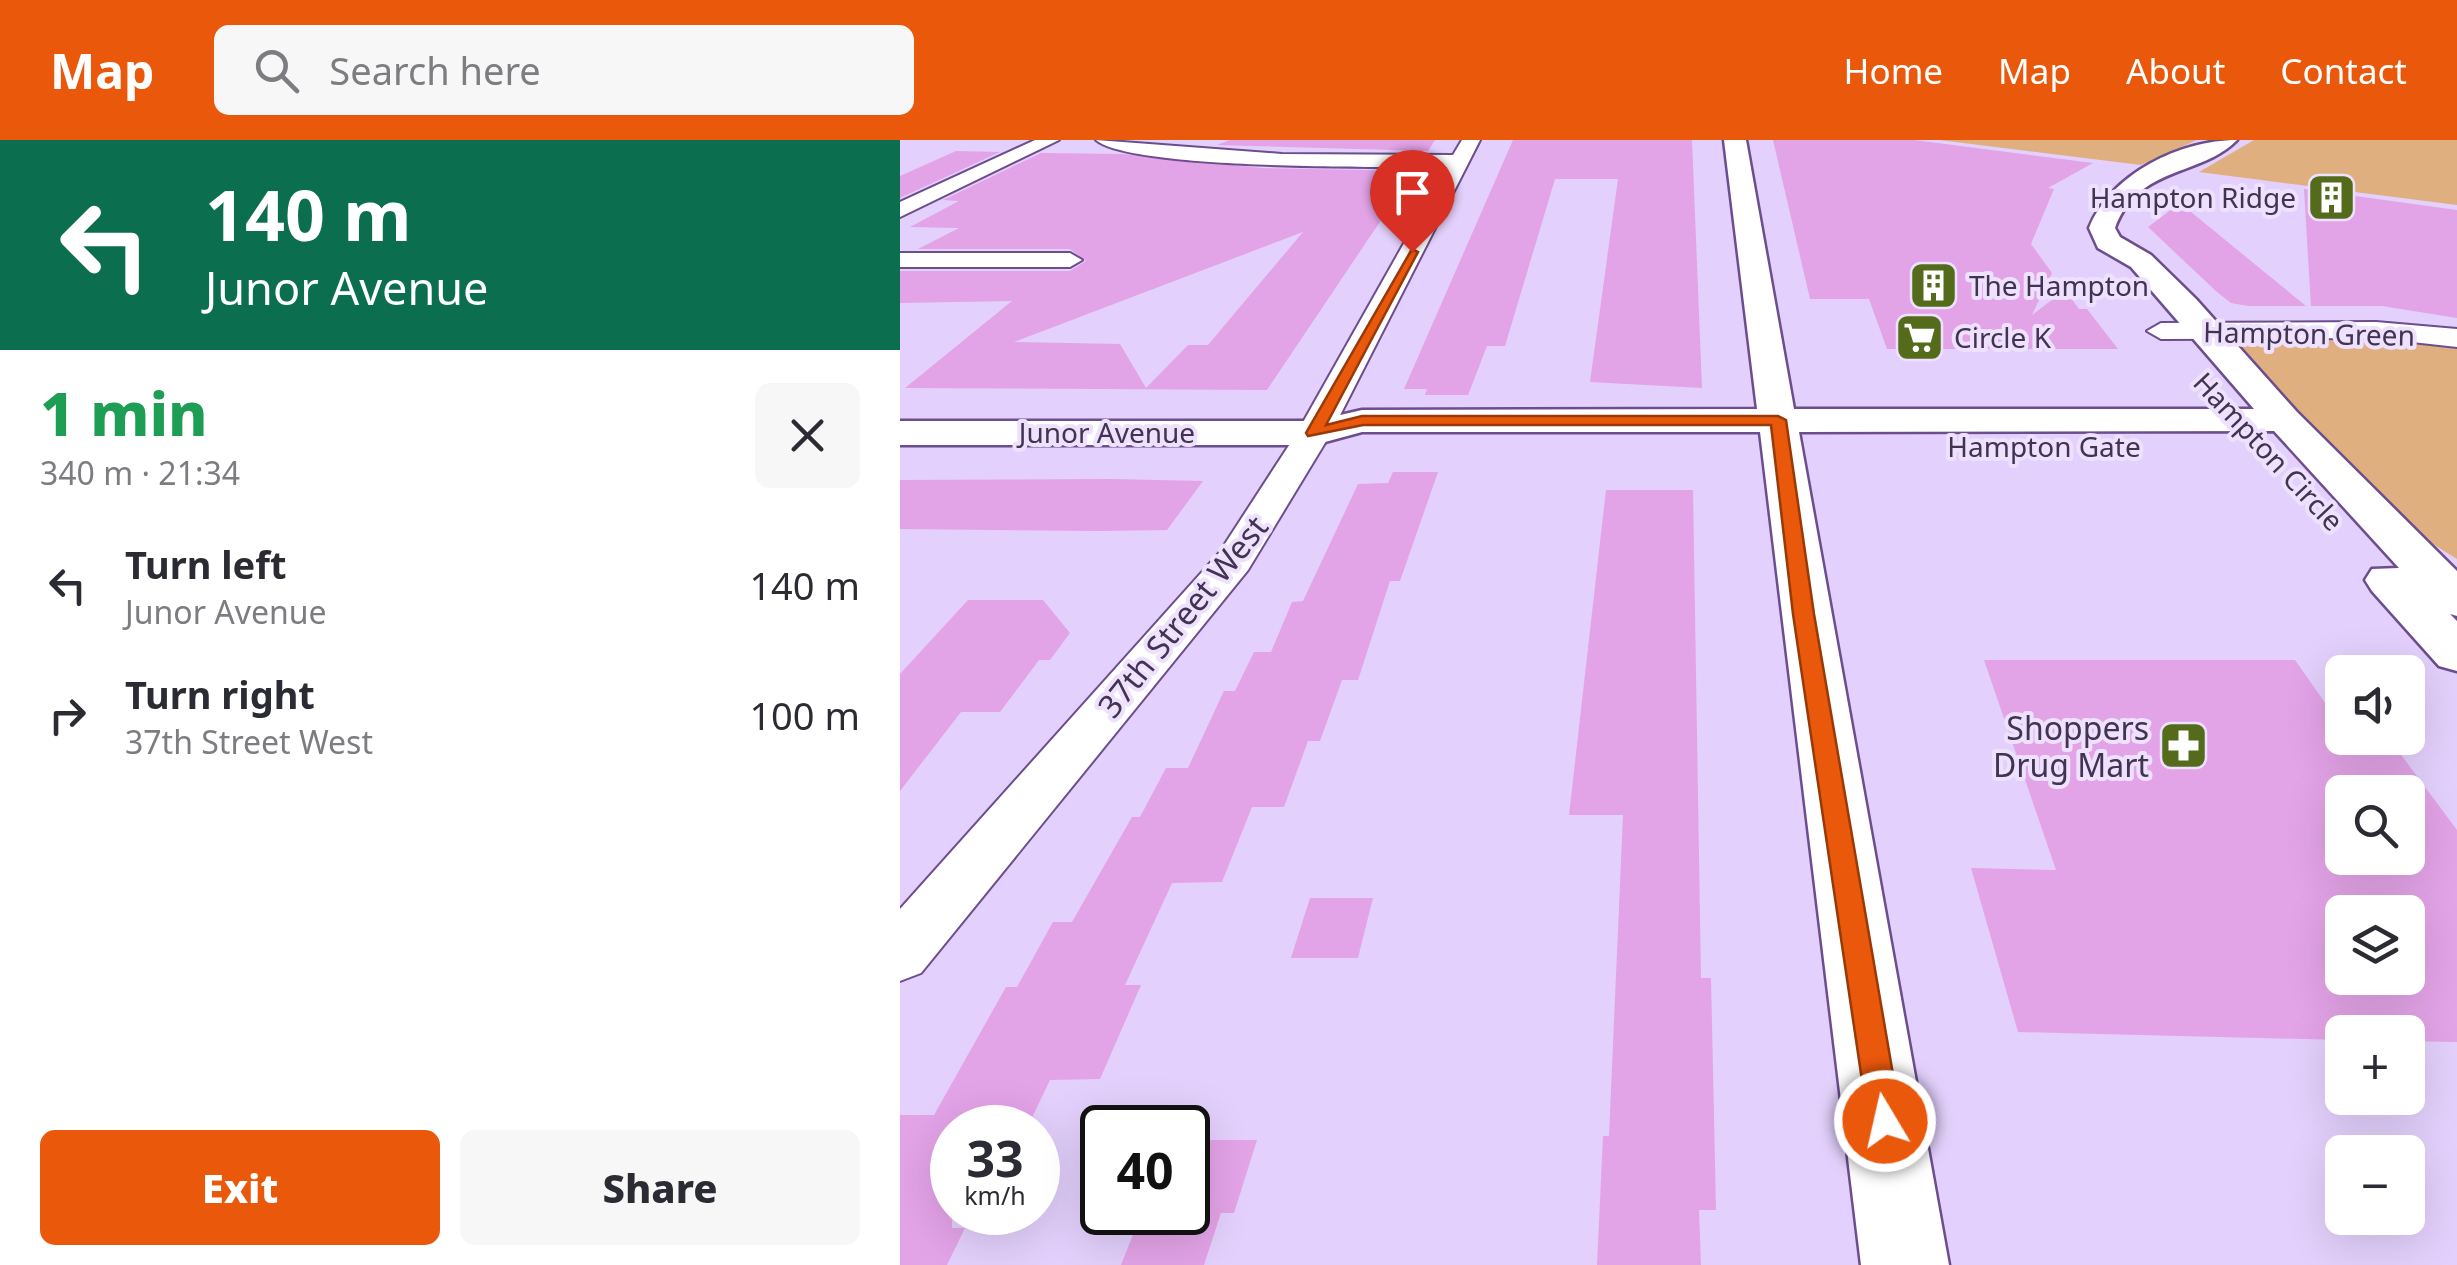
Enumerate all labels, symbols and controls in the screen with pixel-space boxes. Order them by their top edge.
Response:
search box [214,25,914,115]
text: Map [50,38,154,103]
icon: search [249,43,304,98]
text: Search here [329,44,541,96]
text: Home [1844,47,1943,94]
text: Map [1998,47,2071,94]
text: About [2126,47,2225,94]
text: Contact [2280,47,2407,94]
pin [1370,150,1455,253]
icon: arrive [1385,165,1440,220]
text: 140 m [205,166,412,262]
building icon: Hampton Ridge [2305,171,2357,223]
place label: Hampton Ridge [2090,178,2296,216]
icon: left [40,180,170,310]
text: Junor Avenue [205,257,488,318]
building icon: The Hampton [1908,259,1960,311]
place label: The Hampton [1969,266,2149,304]
supermarket icon: Circle K [1893,311,1945,363]
street label: Hampton Green [2203,312,2415,354]
place label: Circle K [1954,318,2052,356]
street label: Hampton Circle [2186,363,2352,539]
text: 1 min [40,372,208,454]
button: close [755,383,860,488]
street label: Junor Avenue [1016,413,1195,451]
street label: Hampton Gate [1947,427,2141,465]
text: 340 m · 21:34 [40,451,240,494]
street label: 37th Street West [1087,506,1277,726]
text: Turn left [125,538,287,590]
icon: left [40,558,95,613]
text: 140 m [749,559,860,611]
text: Junor Avenue [125,590,327,633]
map controls [2325,655,2425,1235]
button: sound [2325,655,2425,755]
text: Turn right [125,668,315,720]
icon: right [40,688,95,743]
text: 100 m [749,689,860,741]
place label: Shoppers Drug Mart [1993,706,2149,786]
pharmacy icon: Shoppers Drug Mart [2158,719,2210,771]
text: 37th Street West [125,720,373,763]
button: search [2325,775,2425,875]
button: layers [2325,895,2425,995]
button: + [2325,1015,2425,1115]
position arrow [1833,1069,1937,1173]
speed limit sign: 40 [1080,1105,1210,1235]
text: 33 [966,1124,1024,1192]
button: Exit [40,1130,440,1245]
button: Share [460,1130,860,1245]
button: − [2325,1135,2425,1235]
text: km/h [964,1178,1026,1212]

